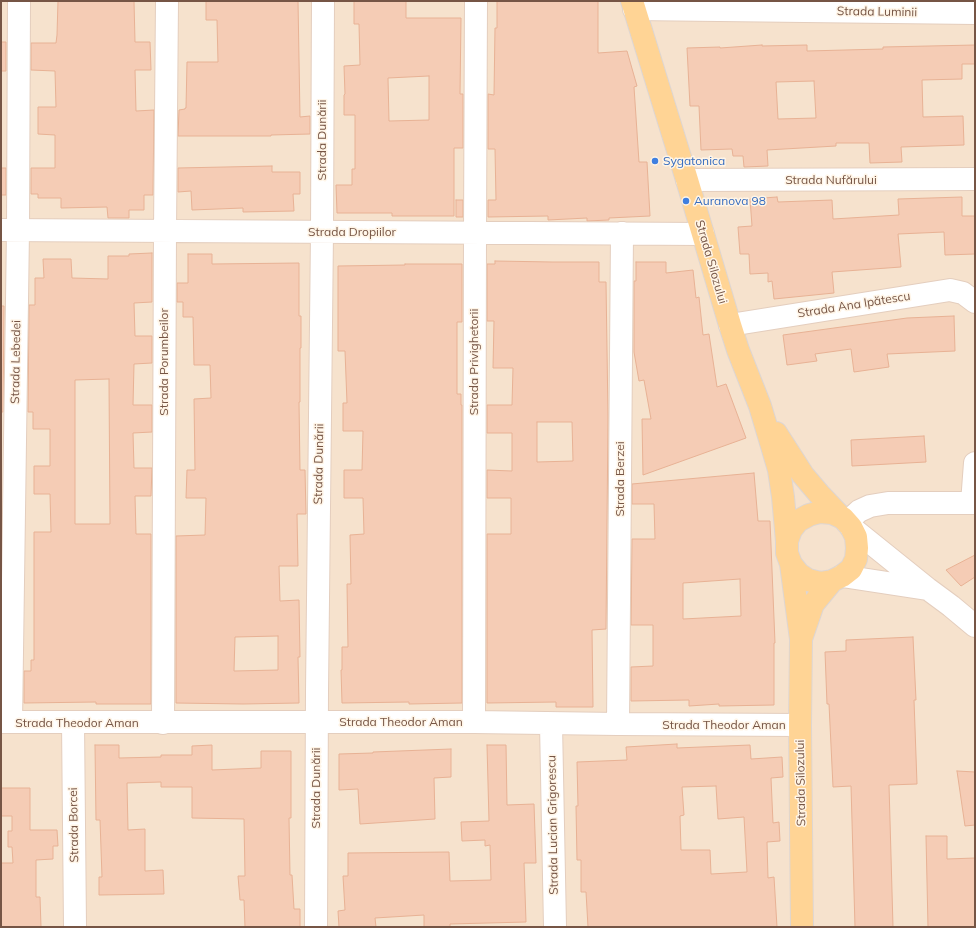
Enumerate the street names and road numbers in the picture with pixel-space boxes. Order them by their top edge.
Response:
street label: Strada Luminii [837,4,917,20]
street label: Strada Dunării [315,100,329,180]
street label: Strada Nufărului [785,173,877,187]
street label: Strada Silozului [692,218,730,306]
street label: Strada Dropiilor [308,225,396,239]
street label: Strada Ana Ipătescu [797,289,911,321]
street label: Strada Porumbeilor [157,308,171,416]
street label: Strada Privighetorii [467,309,481,415]
street label: Strada Lebedei [8,320,24,404]
street label: Strada Dunării [311,423,327,505]
street label: Strada Berzei [613,441,627,517]
street label: Strada Theodor Aman [339,715,463,729]
street label: Strada Theodor Aman [15,716,139,730]
street label: Strada Theodor Aman [662,718,786,732]
street label: Strada Silozului [793,740,809,826]
street label: Strada Dunării [309,748,323,828]
street label: Strada Lucian Grigorescu [545,755,561,895]
street label: Strada Borcei [66,787,82,863]

